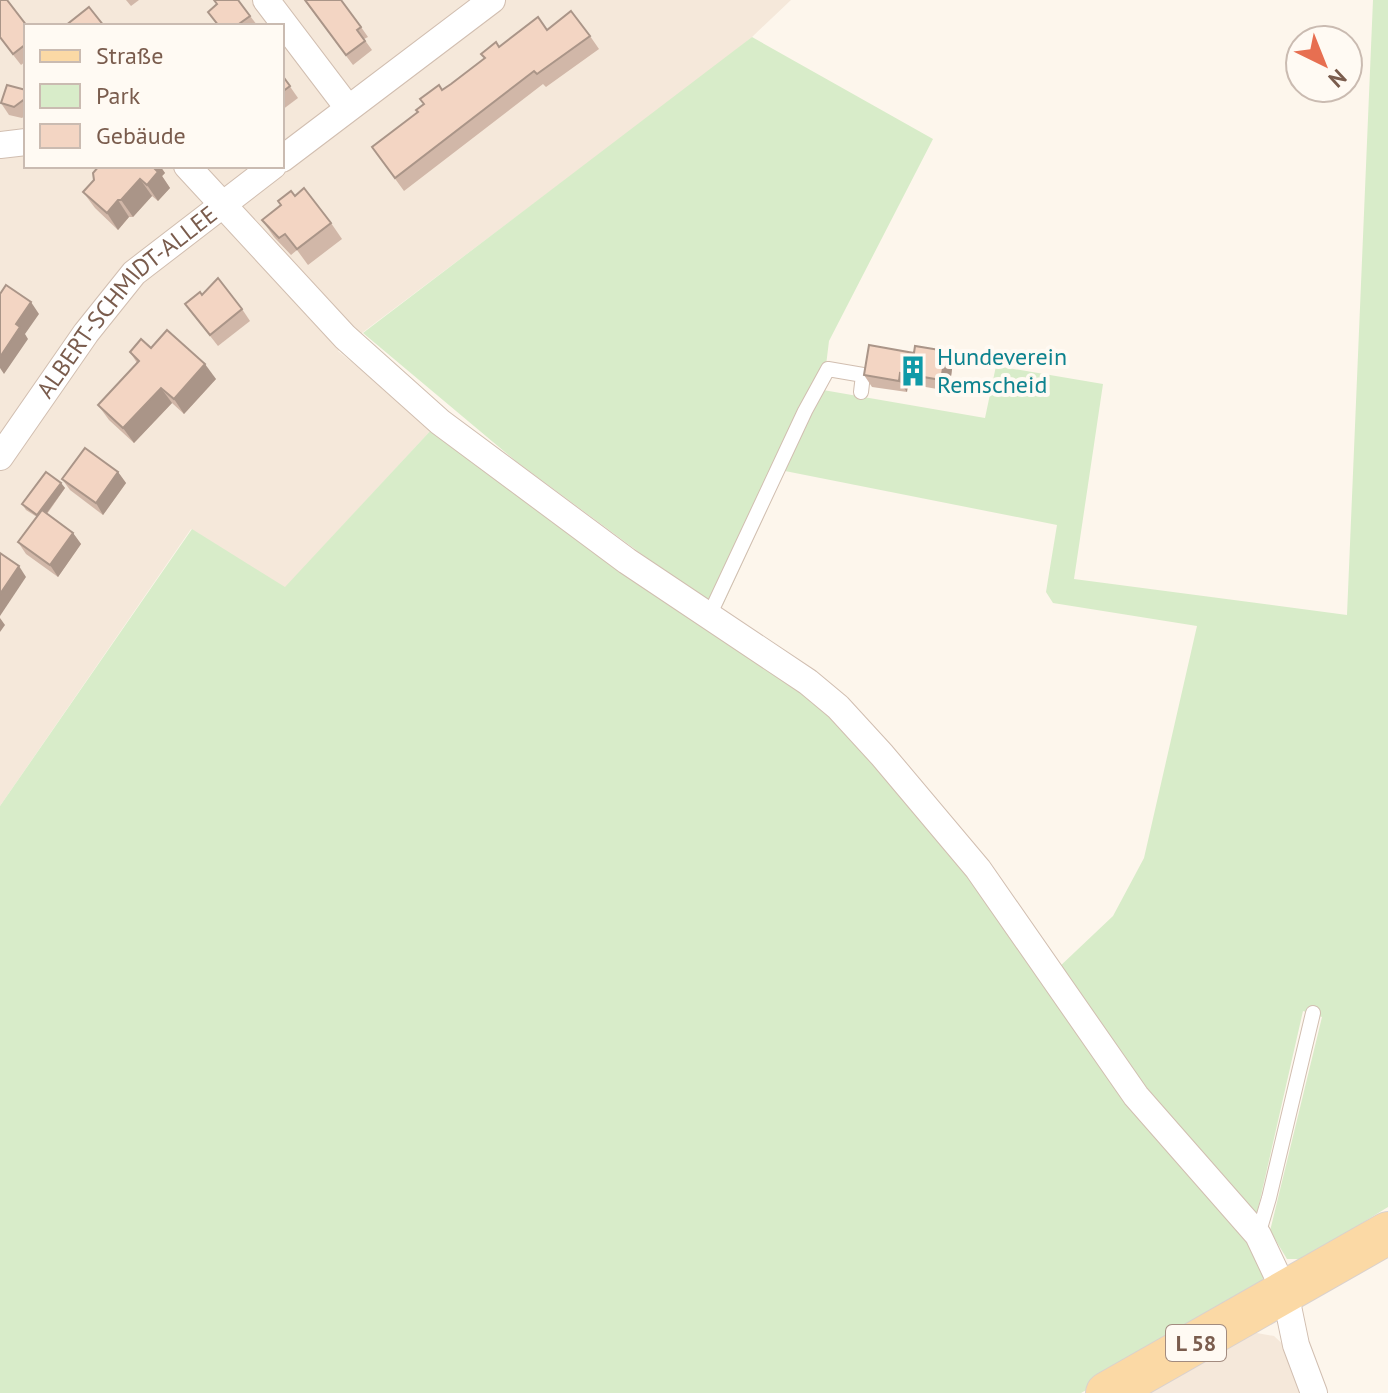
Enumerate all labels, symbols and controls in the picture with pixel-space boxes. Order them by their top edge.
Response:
legend [24,24,284,168]
north arrow [1284,24,1364,104]
text: Straße [96,40,163,71]
text: N [1323,63,1352,94]
text: Park [96,80,141,111]
text: Gebäude [96,120,186,151]
street label: ALBERT-SCHMIDT-ALLEE [30,199,223,404]
place label: Hundeverein Remscheid [937,341,1067,400]
building icon: Hundeverein Remscheid [896,354,930,388]
road number: L 58 [1166,1325,1226,1361]

